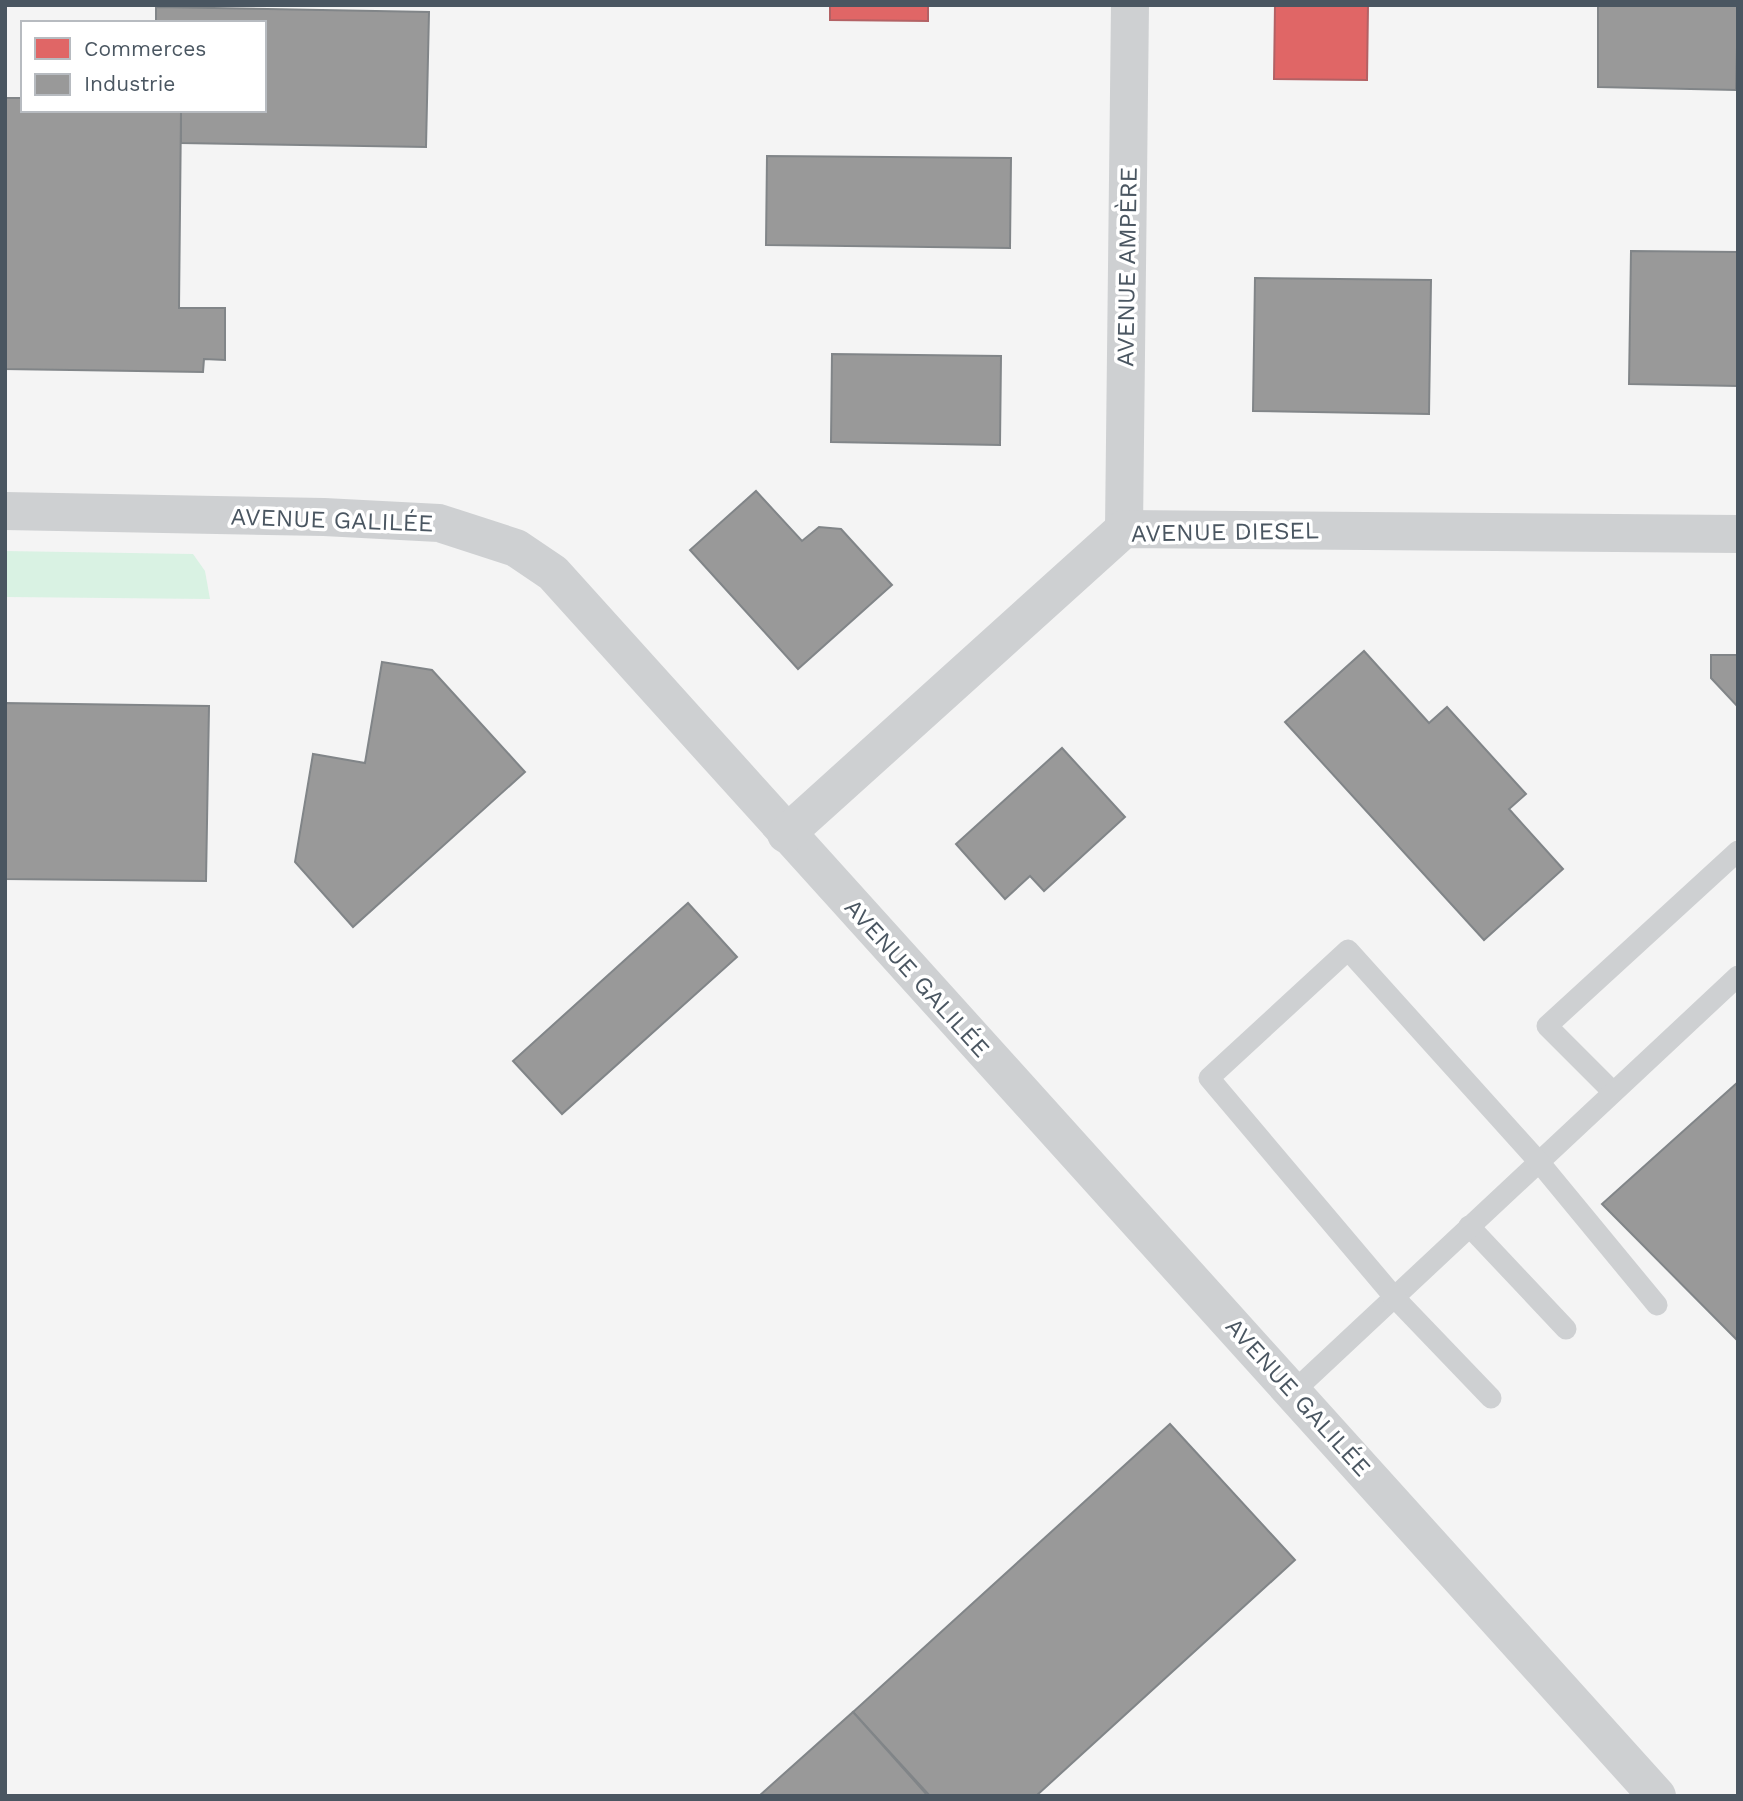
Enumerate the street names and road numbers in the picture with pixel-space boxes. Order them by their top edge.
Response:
street label: AVENUE AMPÈRE [1111,167,1143,367]
street label: AVENUE GALILÉE [230,502,434,538]
street label: AVENUE DIESEL [1131,516,1319,548]
street label: AVENUE GALILÉE [839,893,995,1063]
street label: AVENUE GALILÉE [1220,1312,1376,1482]

